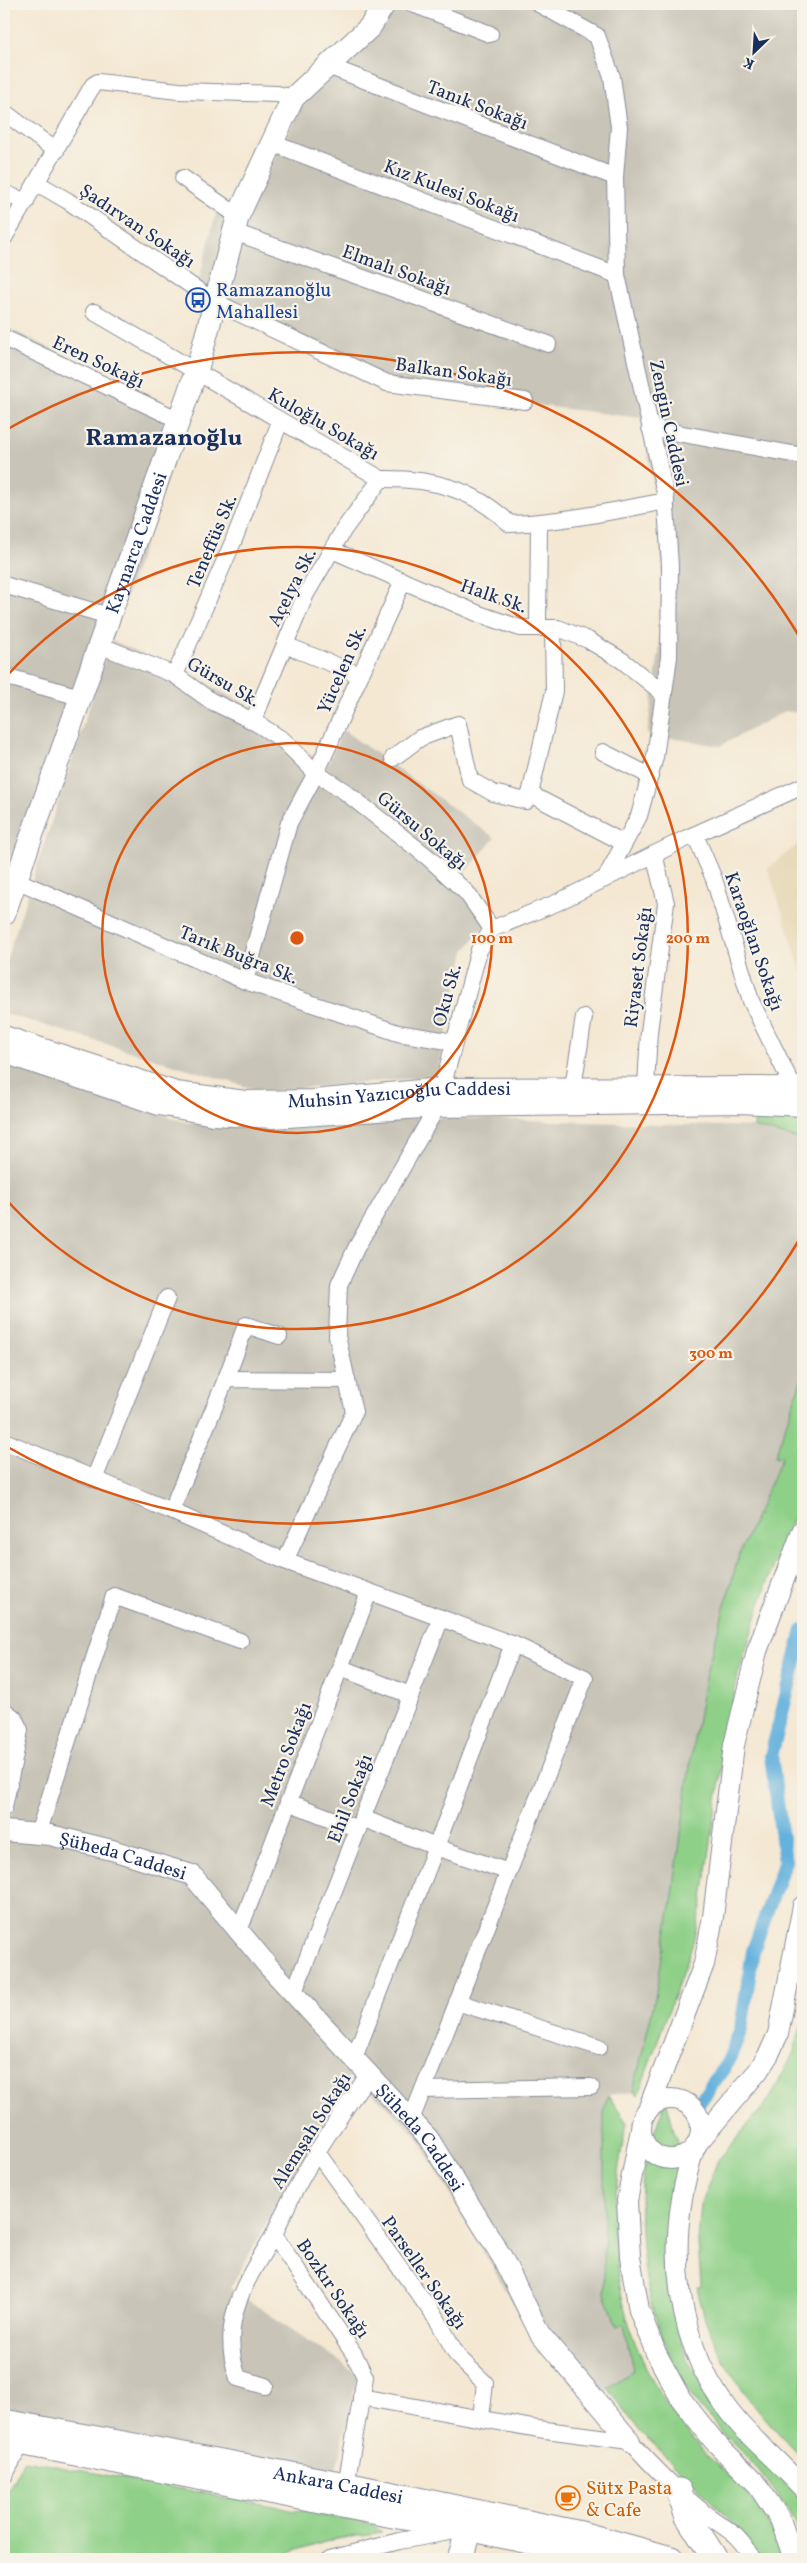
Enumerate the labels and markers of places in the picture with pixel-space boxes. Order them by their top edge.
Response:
place label: Ramazanoğlu Mahallesi [216,278,331,326]
bus stop icon: Ramazanoğlu Mahallesi [185,287,211,313]
centre of rings [288,929,306,947]
place label: Sütx Pasta & Cafe [586,2476,672,2524]
cafe icon: Sütx Pasta & Cafe [555,2485,581,2511]

